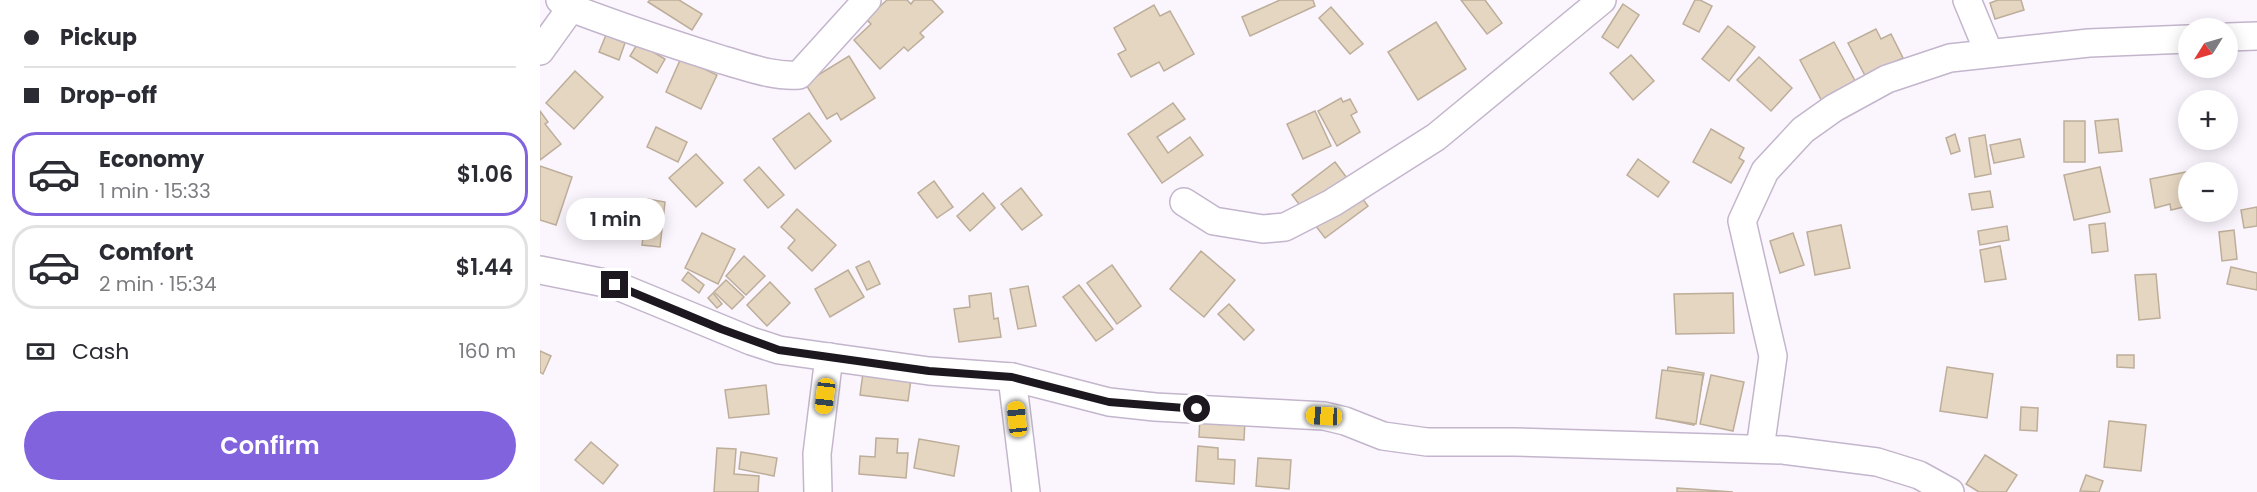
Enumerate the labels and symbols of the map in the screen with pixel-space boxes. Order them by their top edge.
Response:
north arrow [2178,18,2238,78]
callout: 1 min [566,198,664,240]
route end [601,271,628,298]
car [814,377,836,415]
route start [1183,395,1210,422]
car [1006,400,1028,438]
car [1306,406,1342,426]

